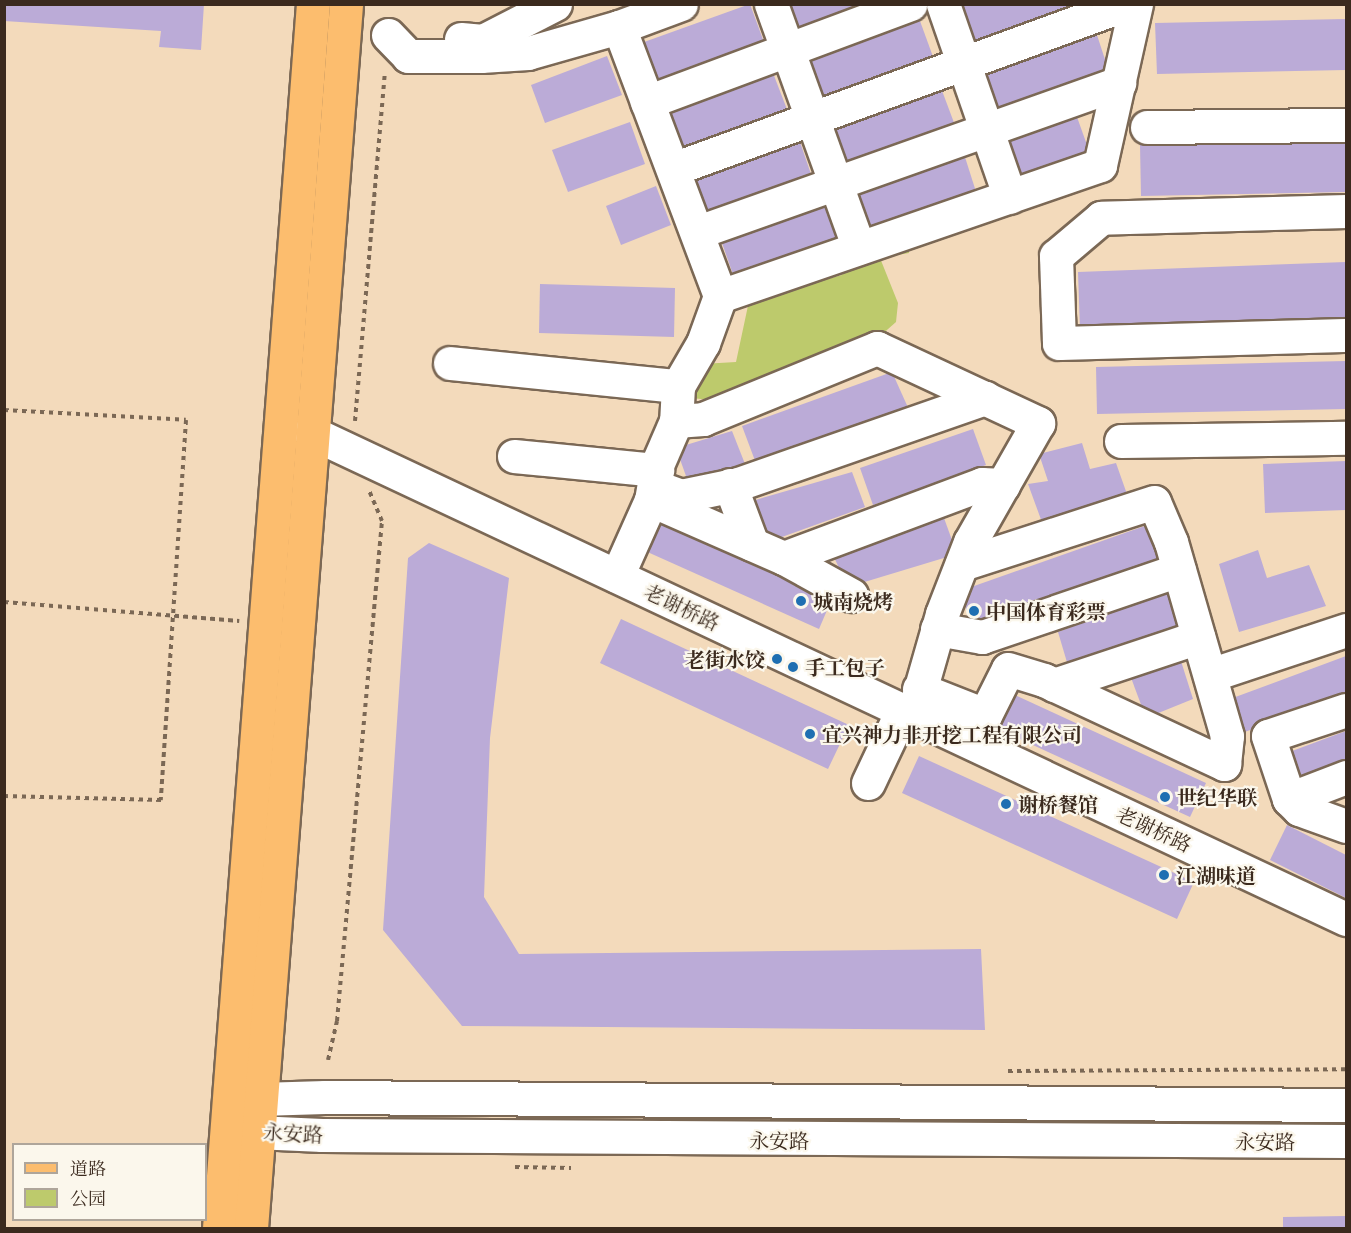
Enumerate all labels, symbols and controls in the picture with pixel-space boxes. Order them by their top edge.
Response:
street label: 老谢桥路 [641,579,723,635]
place label: 城南烧烤 [813,589,893,613]
marker: 城南烧烤 [794,594,808,608]
place label: 中国体育彩票 [986,599,1106,623]
marker: 中国体育彩票 [967,604,981,618]
place label: 老街水饺 [685,647,765,671]
marker: 老街水饺 [770,652,784,666]
place label: 手工包子 [805,655,885,679]
marker: 手工包子 [786,660,800,674]
place label: 宜兴神力非开挖工程有限公司 [822,722,1082,746]
marker: 宜兴神力非开挖工程有限公司 [803,727,817,741]
place label: 世纪华联 [1177,785,1257,809]
marker: 世纪华联 [1158,790,1172,804]
place label: 谢桥餐馆 [1018,792,1098,816]
marker: 谢桥餐馆 [999,797,1013,811]
street label: 老谢桥路 [1113,801,1195,857]
place label: 江湖味道 [1176,863,1256,887]
marker: 江湖味道 [1157,868,1171,882]
street label: 永安路 [262,1119,324,1147]
street label: 永安路 [749,1128,809,1152]
street label: 永安路 [1235,1129,1295,1153]
legend [12,1143,207,1221]
text: 道路 [70,1155,106,1182]
text: 公园 [70,1185,106,1212]

